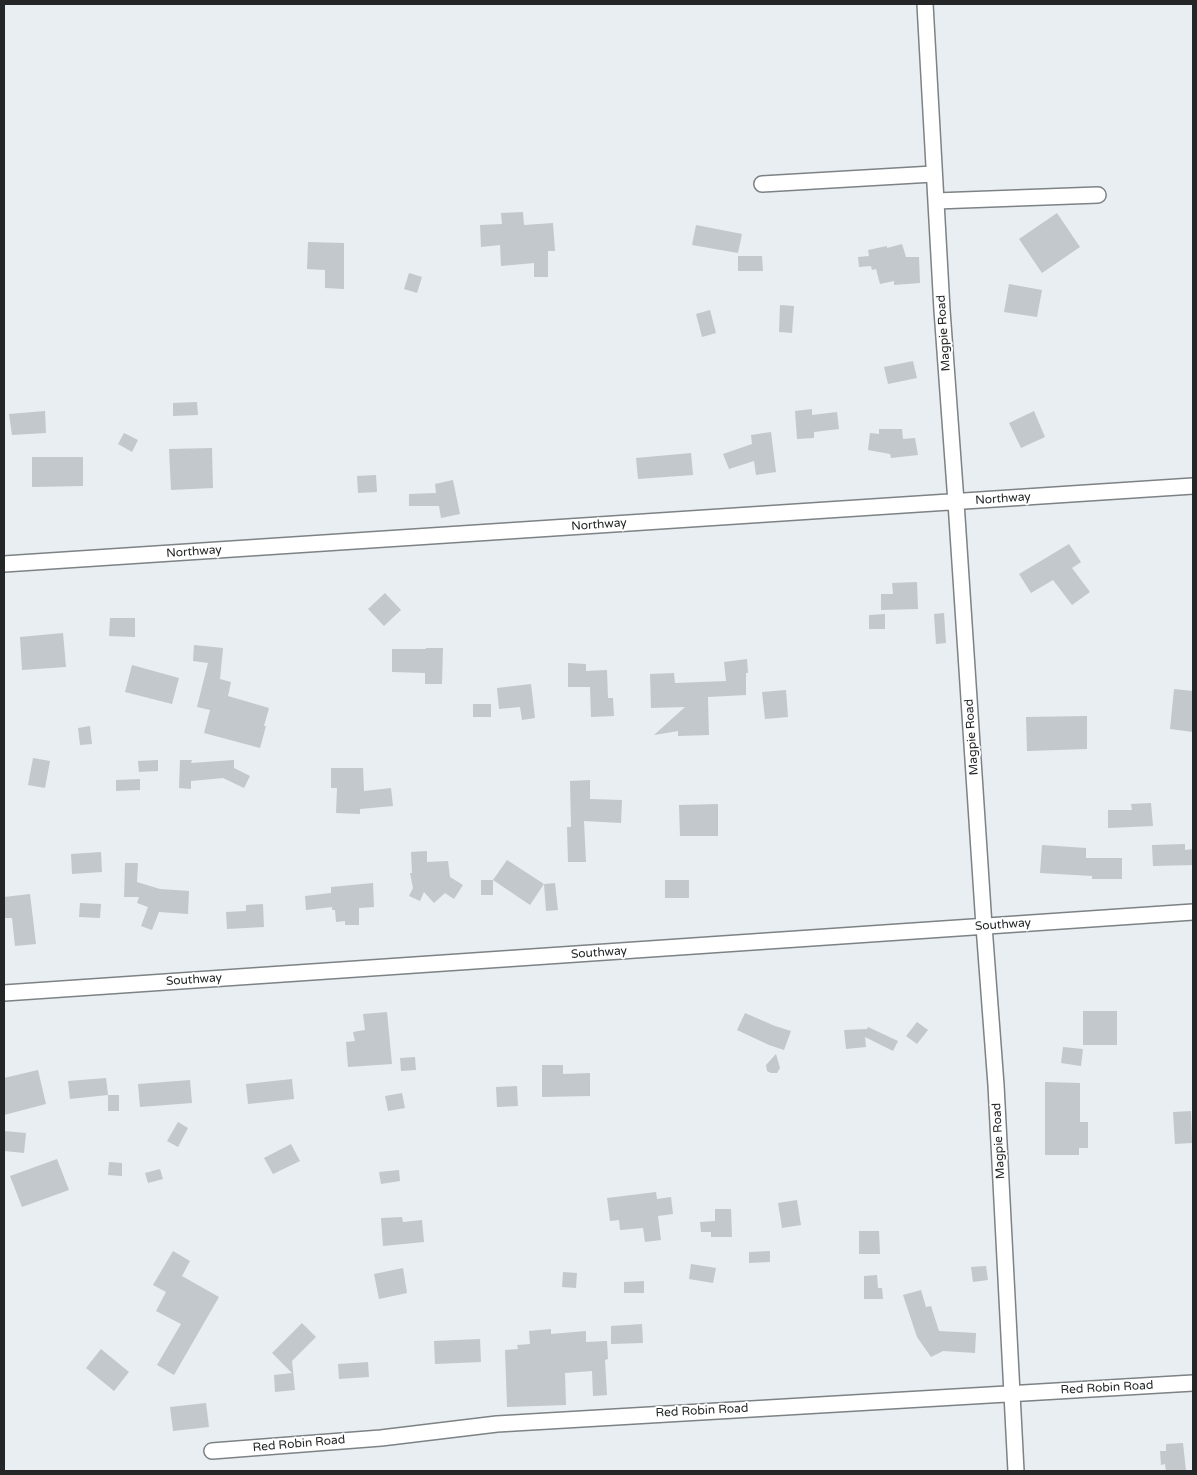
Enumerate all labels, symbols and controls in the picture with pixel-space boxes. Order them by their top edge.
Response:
street label: Magpie Road [934,294,954,372]
street label: Northway [975,490,1031,508]
street label: Northway [571,516,627,534]
street label: Northway [166,543,222,561]
street label: Magpie Road [962,698,982,776]
street label: Southway [974,916,1032,934]
street label: Southway [570,944,628,962]
street label: Southway [165,971,223,989]
street label: Magpie Road [990,1102,1008,1180]
street label: Red Robin Road [1060,1378,1154,1398]
street label: Red Robin Road [655,1401,749,1421]
street label: Red Robin Road [252,1433,346,1455]

